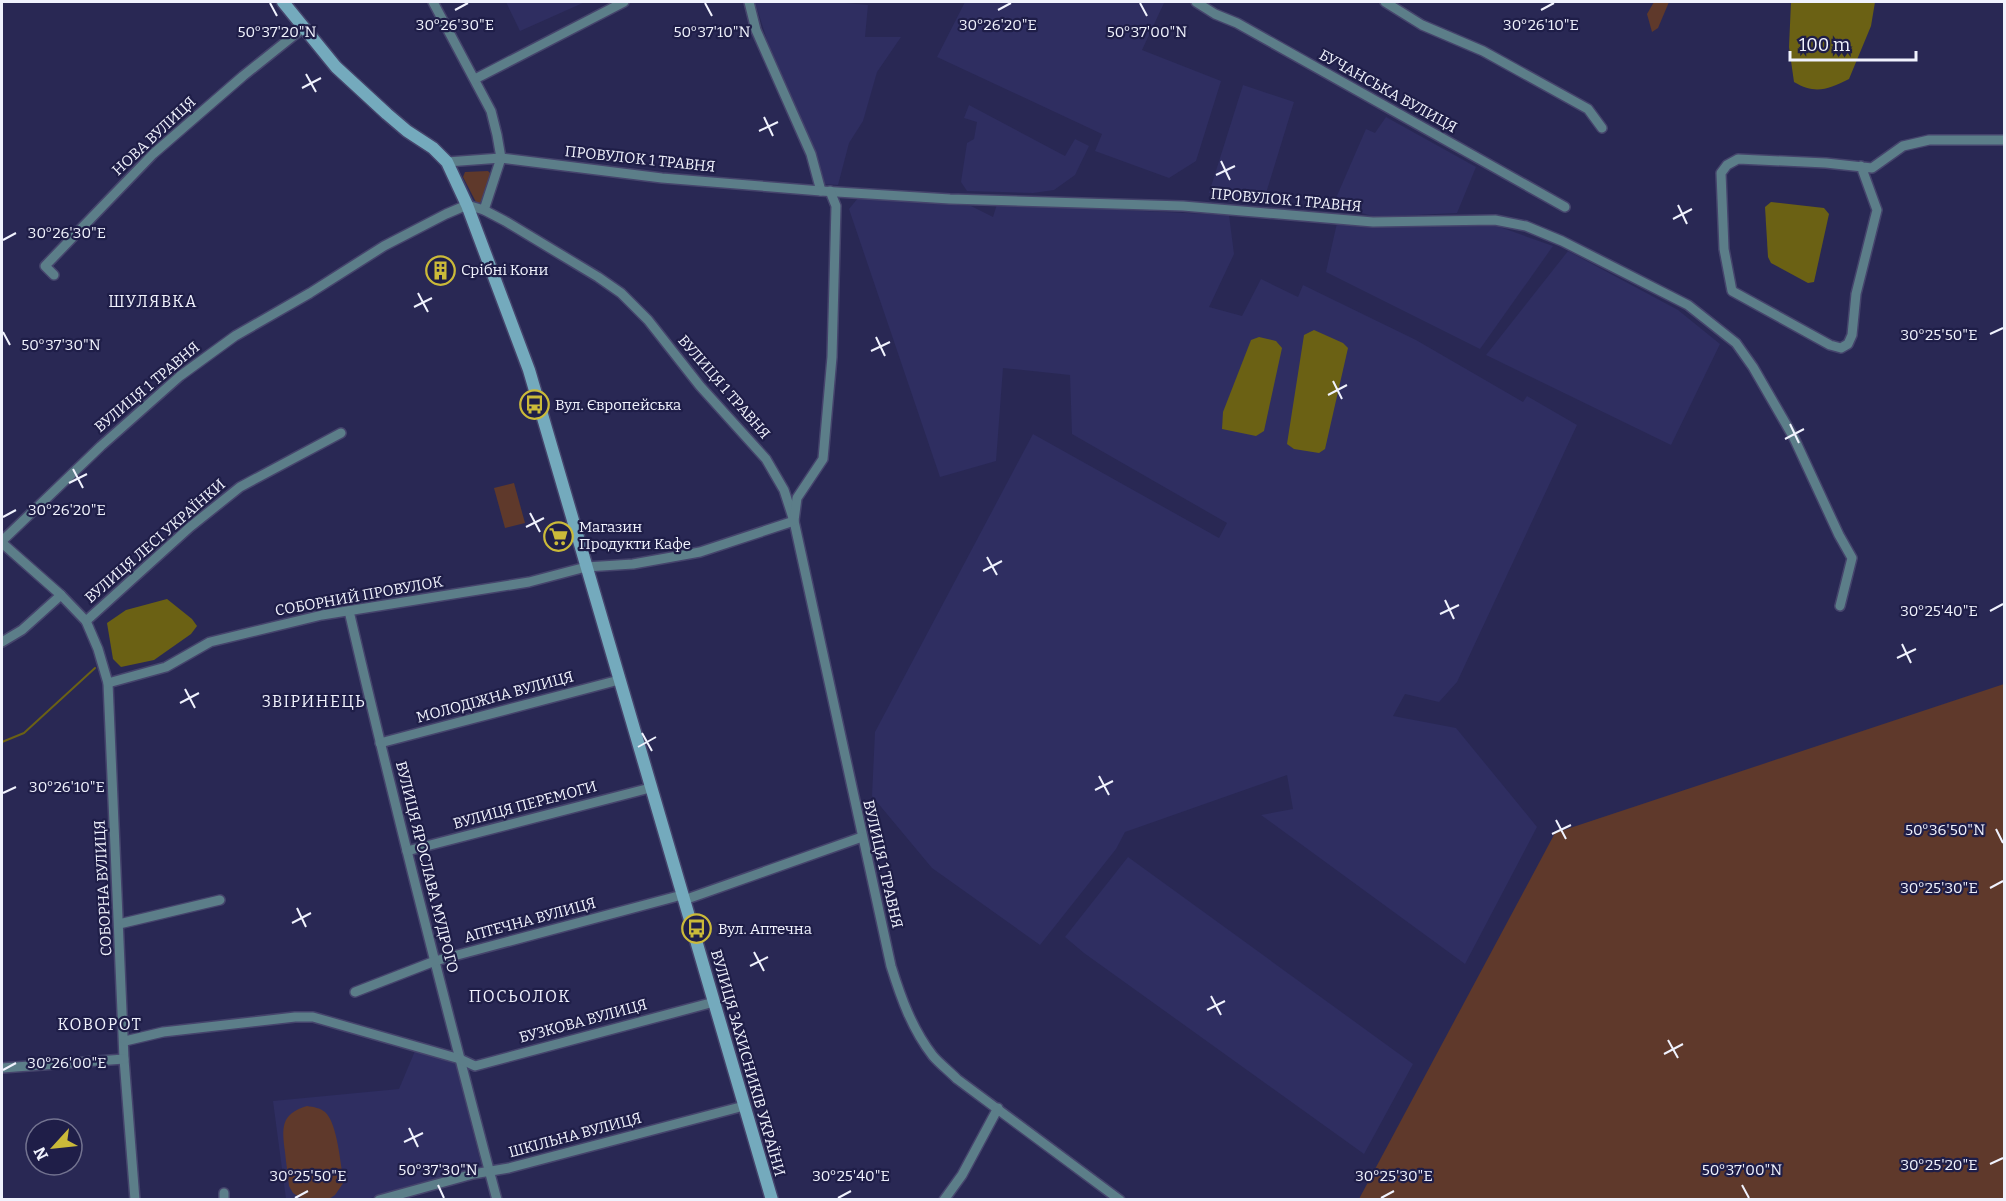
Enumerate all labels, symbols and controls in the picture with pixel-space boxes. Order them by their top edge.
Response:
text: 30°26'30"E [416,16,494,34]
text: 30°26'20"E [959,16,1037,34]
text: 30°26'10"E [1503,16,1579,34]
text: 50°37'20"N [237,23,317,41]
text: 50°37'10"N [674,23,751,41]
text: 50°37'00"N [1107,23,1187,41]
scale bar [1790,24,1916,62]
text: 100 m [1799,34,1850,56]
street label: БУЧАНСЬКА ВУЛИЦЯ [1316,46,1460,136]
street label: НОВА ВУЛИЦЯ [109,93,200,179]
street label: ПРОВУЛОК 1 ТРАВНЯ [564,142,716,176]
street label: ПРОВУЛОК 1 ТРАВНЯ [1210,184,1362,216]
text: 30°26'30"E [28,224,106,242]
building icon: Срібні Кони [424,254,456,286]
place label: Срібні Кони [461,261,548,279]
district label: ШУЛЯВКА [108,292,198,311]
text: 30°25'50"E [1901,326,1977,344]
street label: ВУЛИЦЯ 1 ТРАВНЯ [674,332,774,443]
text: 50°37'30"N [21,336,101,354]
street label: ВУЛИЦЯ 1 ТРАВНЯ [91,338,203,436]
bus stop icon: Вул. Європейська [518,389,550,421]
place label: Вул. Європейська [555,396,681,414]
street label: ВУЛИЦЯ ЛЕСІ УКРАЇНКИ [81,475,229,607]
text: 30°26'20"E [28,501,106,519]
place label: Магазин Продукти Кафе [579,518,691,553]
supermarket icon: Магазин Продукти Кафе [542,520,574,552]
street label: СОБОРНИЙ ПРОВУЛОК [274,572,445,620]
text: 30°25'40"E [1900,602,1978,620]
street label: МОЛОДІЖНА ВУЛИЦЯ [414,667,576,727]
district label: ЗВІРИНЕЦЬ [262,692,366,711]
street label: ВУЛИЦЯ ЯРОСЛАВА МУДРОГО [392,759,462,975]
street label: ВУЛИЦЯ ПЕРЕМОГИ [451,777,599,833]
text: 30°26'10"E [29,778,105,796]
street label: ВУЛИЦЯ 1 ТРАВНЯ [859,798,907,930]
street label: СОБОРНА ВУЛИЦЯ [90,819,116,956]
text: 50°36'50"N [1905,821,1985,839]
text: 30°25'30"E [1900,879,1978,897]
street label: АПТЕЧНА ВУЛИЦЯ [462,894,598,946]
bus stop icon: Вул. Аптечна [681,913,713,945]
place label: Вул. Аптечна [718,920,812,938]
street label: ВУЛИЦЯ ЗАХИСНИКІВ УКРАЇНИ [707,948,789,1178]
district label: ПОСЬОЛОК [469,987,571,1006]
street label: БУЗКОВА ВУЛИЦЯ [517,995,649,1047]
district label: КОВОРОТ [58,1015,142,1034]
text: 30°26'00"E [27,1054,107,1072]
street label: ШКІЛЬНА ВУЛИЦЯ [507,1109,644,1161]
north arrow [24,1117,84,1177]
text: N [30,1144,52,1163]
text: 30°25'20"E [1900,1156,1978,1174]
text: 50°37'30"N [398,1161,478,1179]
text: 50°37'00"N [1702,1161,1782,1179]
text: 30°25'50"E [270,1167,346,1185]
text: 30°25'40"E [812,1167,890,1185]
text: 30°25'30"E [1355,1167,1433,1185]

